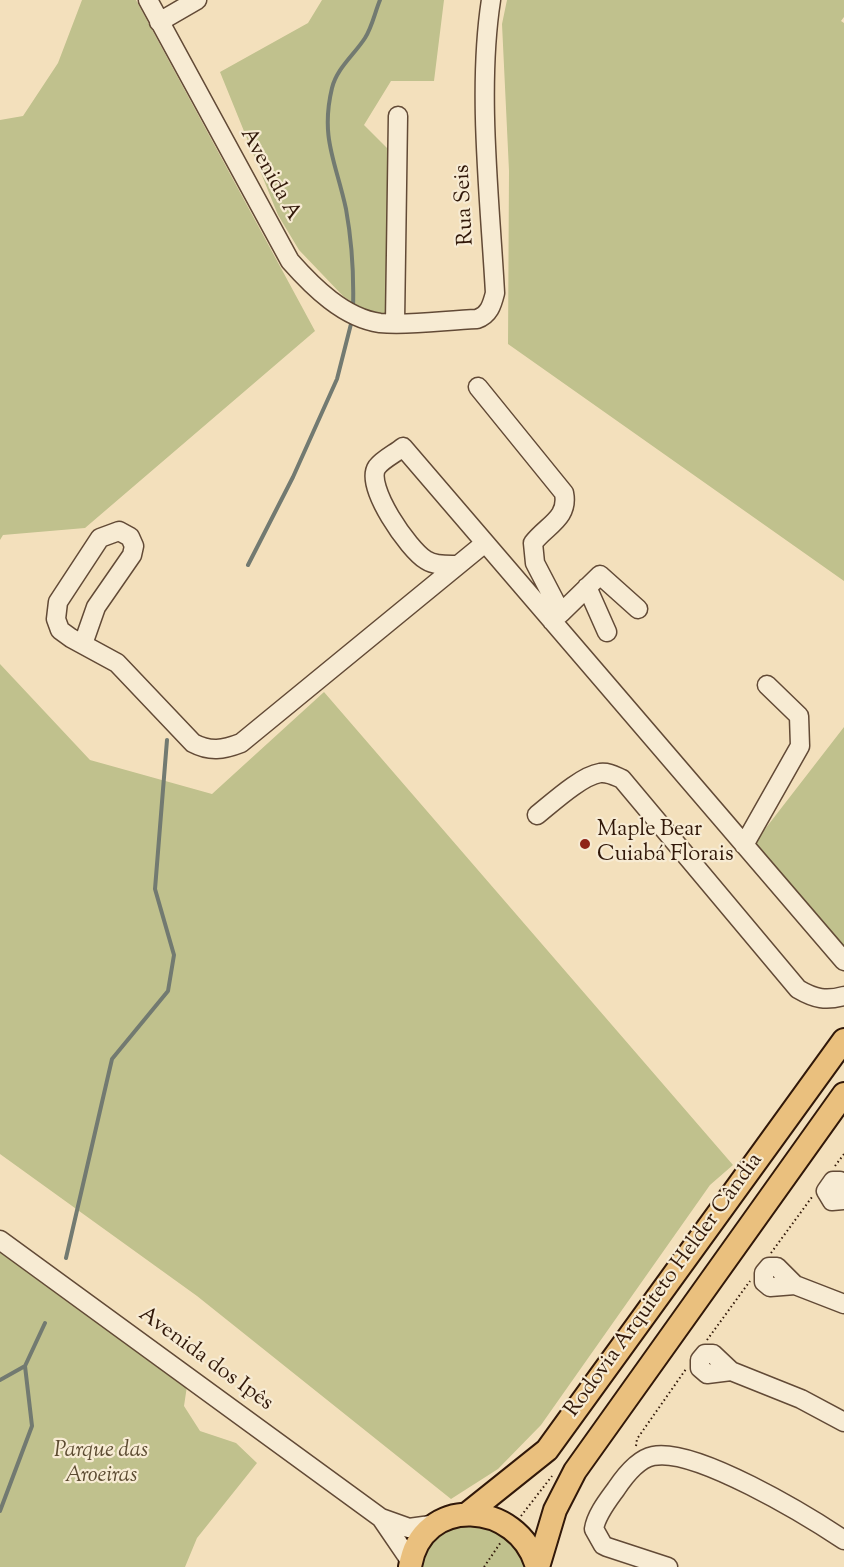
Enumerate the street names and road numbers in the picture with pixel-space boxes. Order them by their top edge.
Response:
street label: Avenida A [233,124,305,226]
street label: Rua Seis [451,164,481,246]
street label: Rodovia Arquiteto Helder Cândia [560,1149,770,1423]
street label: Avenida dos Ipês [132,1302,278,1418]

